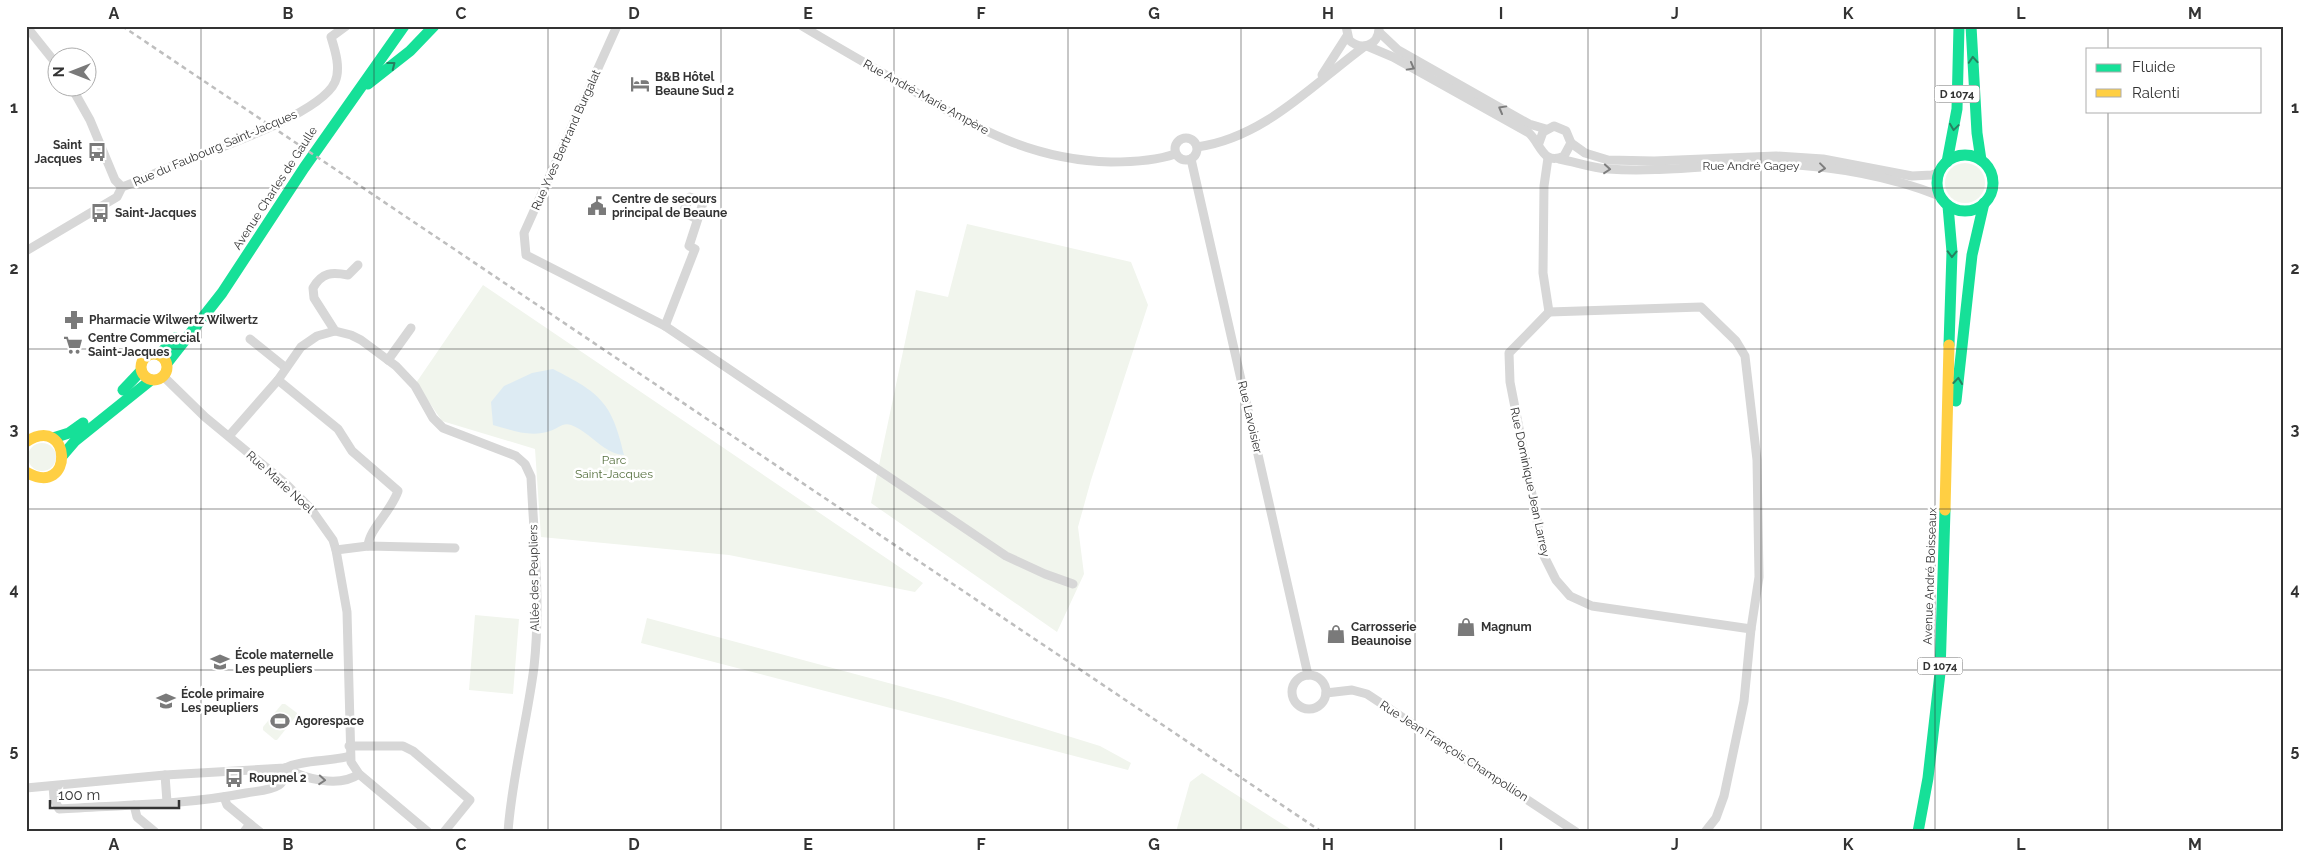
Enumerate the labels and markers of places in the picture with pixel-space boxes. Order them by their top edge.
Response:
place label: B&B Hôtel Beaune Sud 2 [655,70,734,98]
hotel icon: B&B Hôtel Beaune Sud 2 [629,73,651,95]
place label: Saint Jacques [34,138,82,166]
bus stop icon: Saint Jacques [86,141,108,163]
place label: Centre de secours principal de Beaune [612,192,727,220]
public building icon: Centre de secours principal de Beaune [586,195,608,217]
bus stop icon: Saint-Jacques [89,202,111,224]
place label: Saint-Jacques [115,206,196,220]
pharmacy icon: Pharmacie Wilwertz Wilwertz [63,309,85,331]
place label: Pharmacie Wilwertz Wilwertz [89,313,258,327]
place label: Centre Commercial Saint-Jacques [88,331,200,359]
supermarket icon: Centre Commercial Saint-Jacques [62,334,84,356]
shop icon: Magnum [1455,616,1477,638]
place label: Carrosserie Beaunoise [1351,620,1417,648]
place label: Magnum [1481,620,1532,634]
shop icon: Carrosserie Beaunoise [1325,623,1347,645]
place label: École maternelle Les peupliers [235,647,334,676]
school or university icon: École maternelle Les peupliers [209,651,231,673]
place label: École primaire Les peupliers [181,686,264,715]
school or university icon: École primaire Les peupliers [155,690,177,712]
sports icon: Agorespace [269,710,291,732]
place label: Agorespace [295,714,364,728]
bus stop icon: Roupnel 2 [223,767,245,789]
place label: Roupnel 2 [249,771,307,785]

